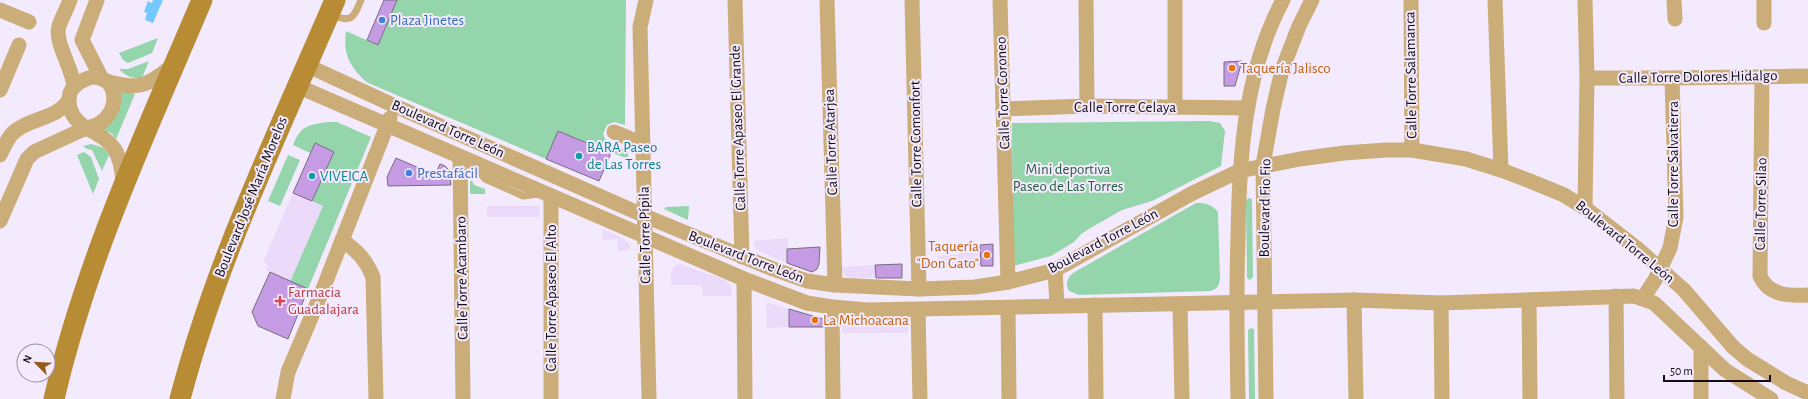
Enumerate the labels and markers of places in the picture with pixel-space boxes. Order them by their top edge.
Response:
place label: Plaza Jinetes [390,13,464,28]
marker: Plaza Jinetes [377,15,387,25]
place label: Taquería Jalisco [1240,61,1331,76]
marker: Taquería Jalisco [1227,63,1237,73]
place label: BARA Paseo de Las Torres [587,140,661,172]
marker: BARA Paseo de Las Torres [574,151,584,161]
place label: Prestafácil [417,166,478,181]
marker: Prestafácil [404,168,414,178]
place label: VIVEICA [320,169,368,184]
marker: VIVEICA [307,171,317,181]
place label: Taquería "Don Gato" [917,239,979,271]
marker: Taquería "Don Gato" [982,250,992,260]
place label: Farmacia Guadalajara [288,285,359,317]
marker: Farmacia Guadalajara [275,296,285,306]
place label: La Michoacana [823,313,909,328]
marker: La Michoacana [810,315,820,325]

